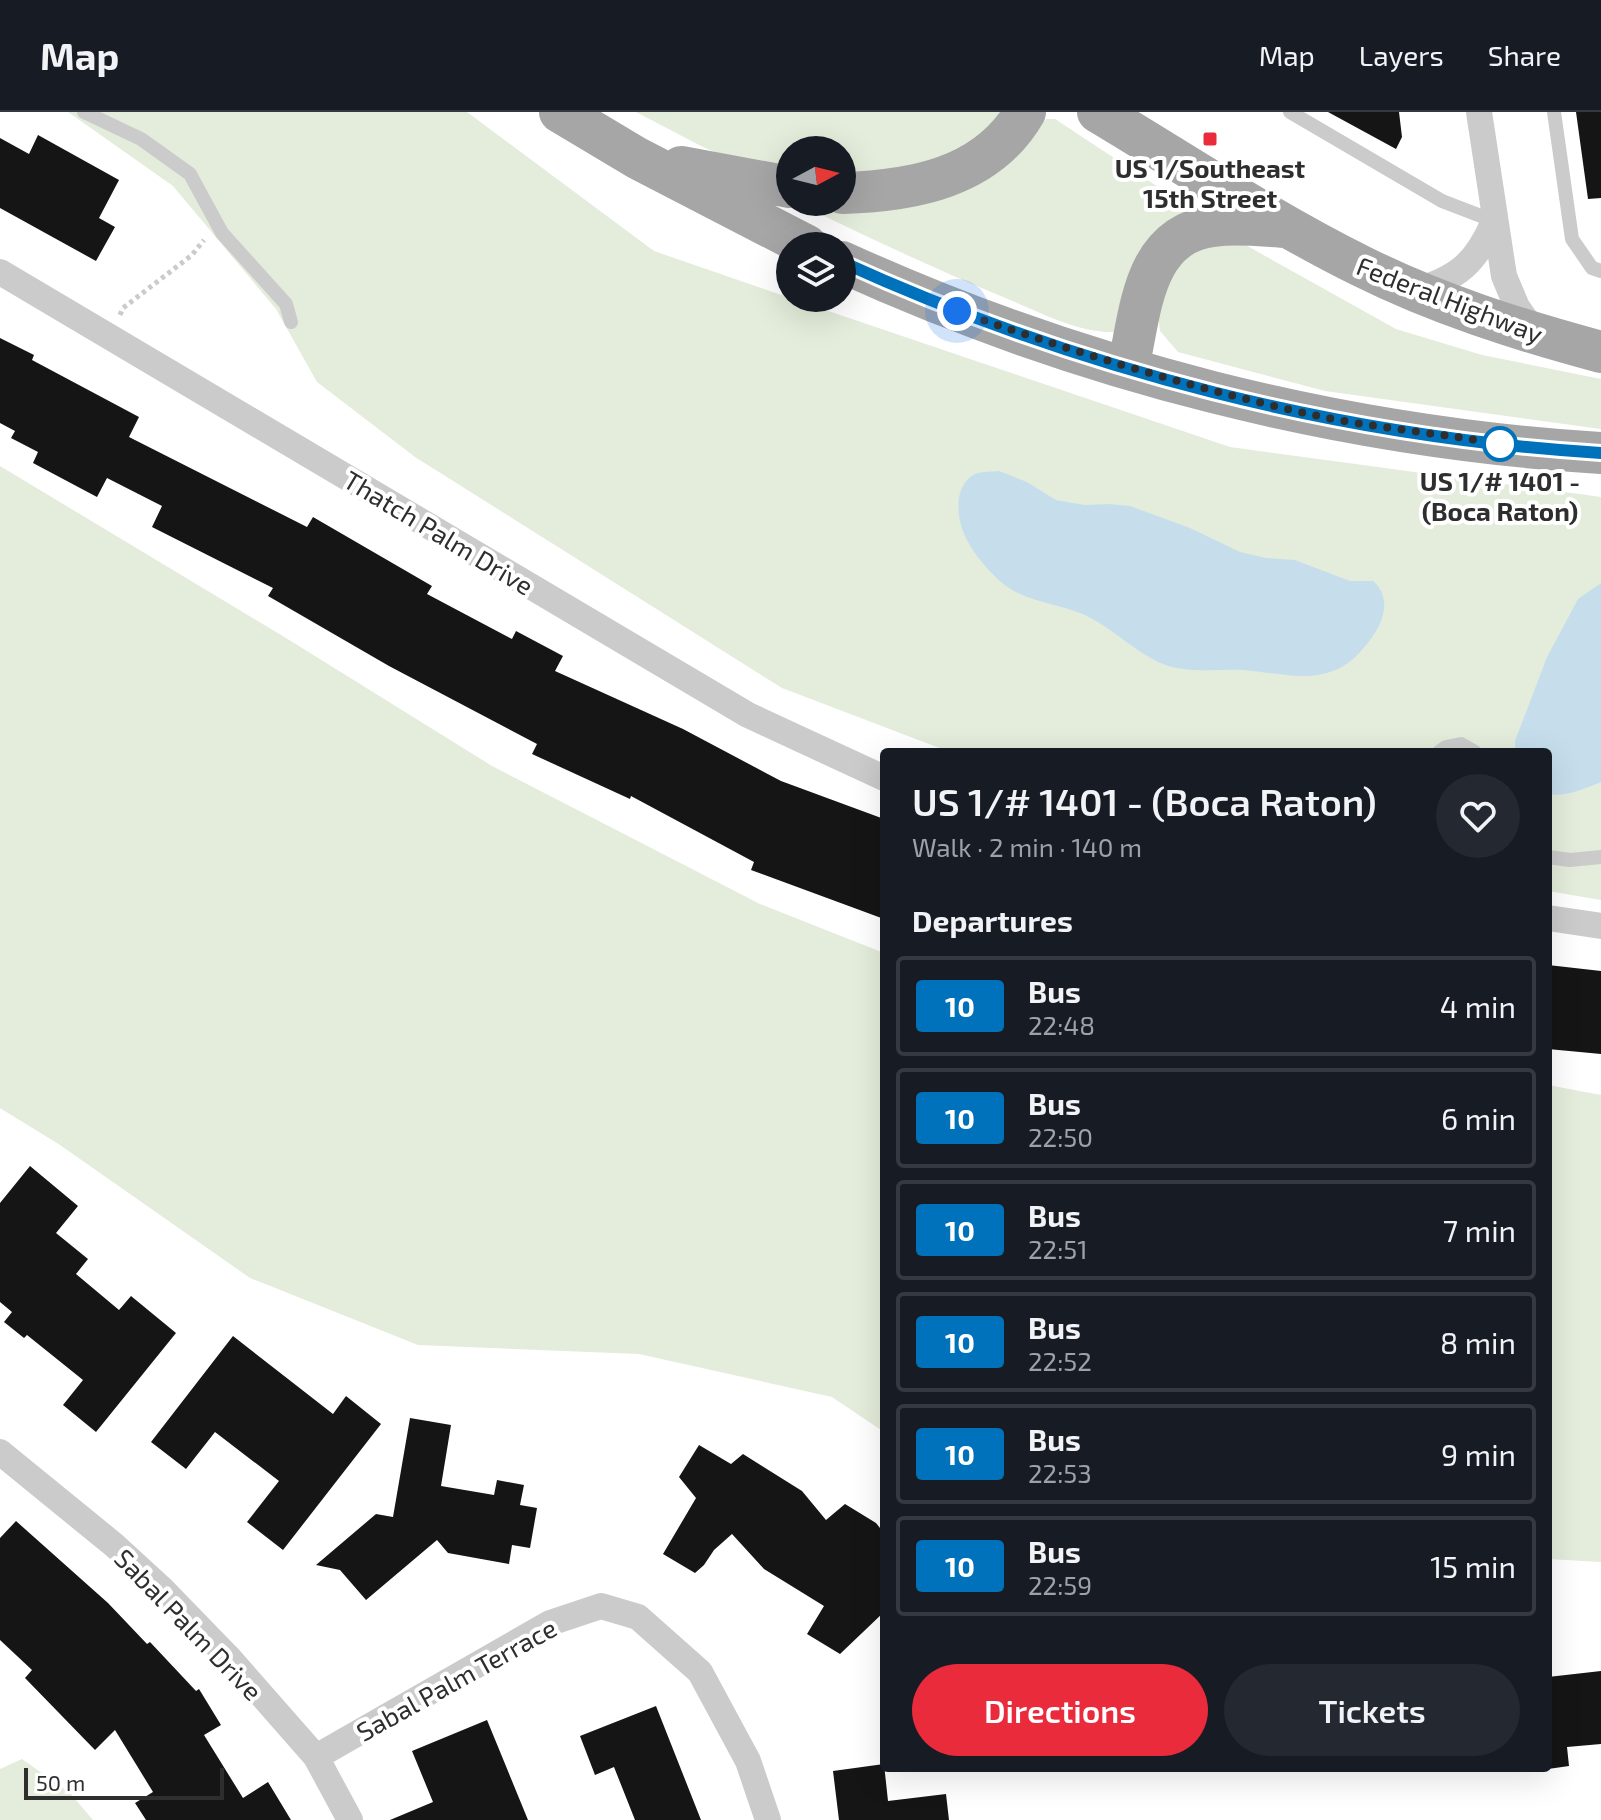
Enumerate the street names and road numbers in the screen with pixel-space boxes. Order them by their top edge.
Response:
street label: Federal Highway [1353,249,1548,349]
street label: Thatch Palm Drive [339,463,539,601]
street label: Sabal Palm Drive [109,1542,269,1706]
street label: Sabal Palm Terrace [351,1611,561,1747]

